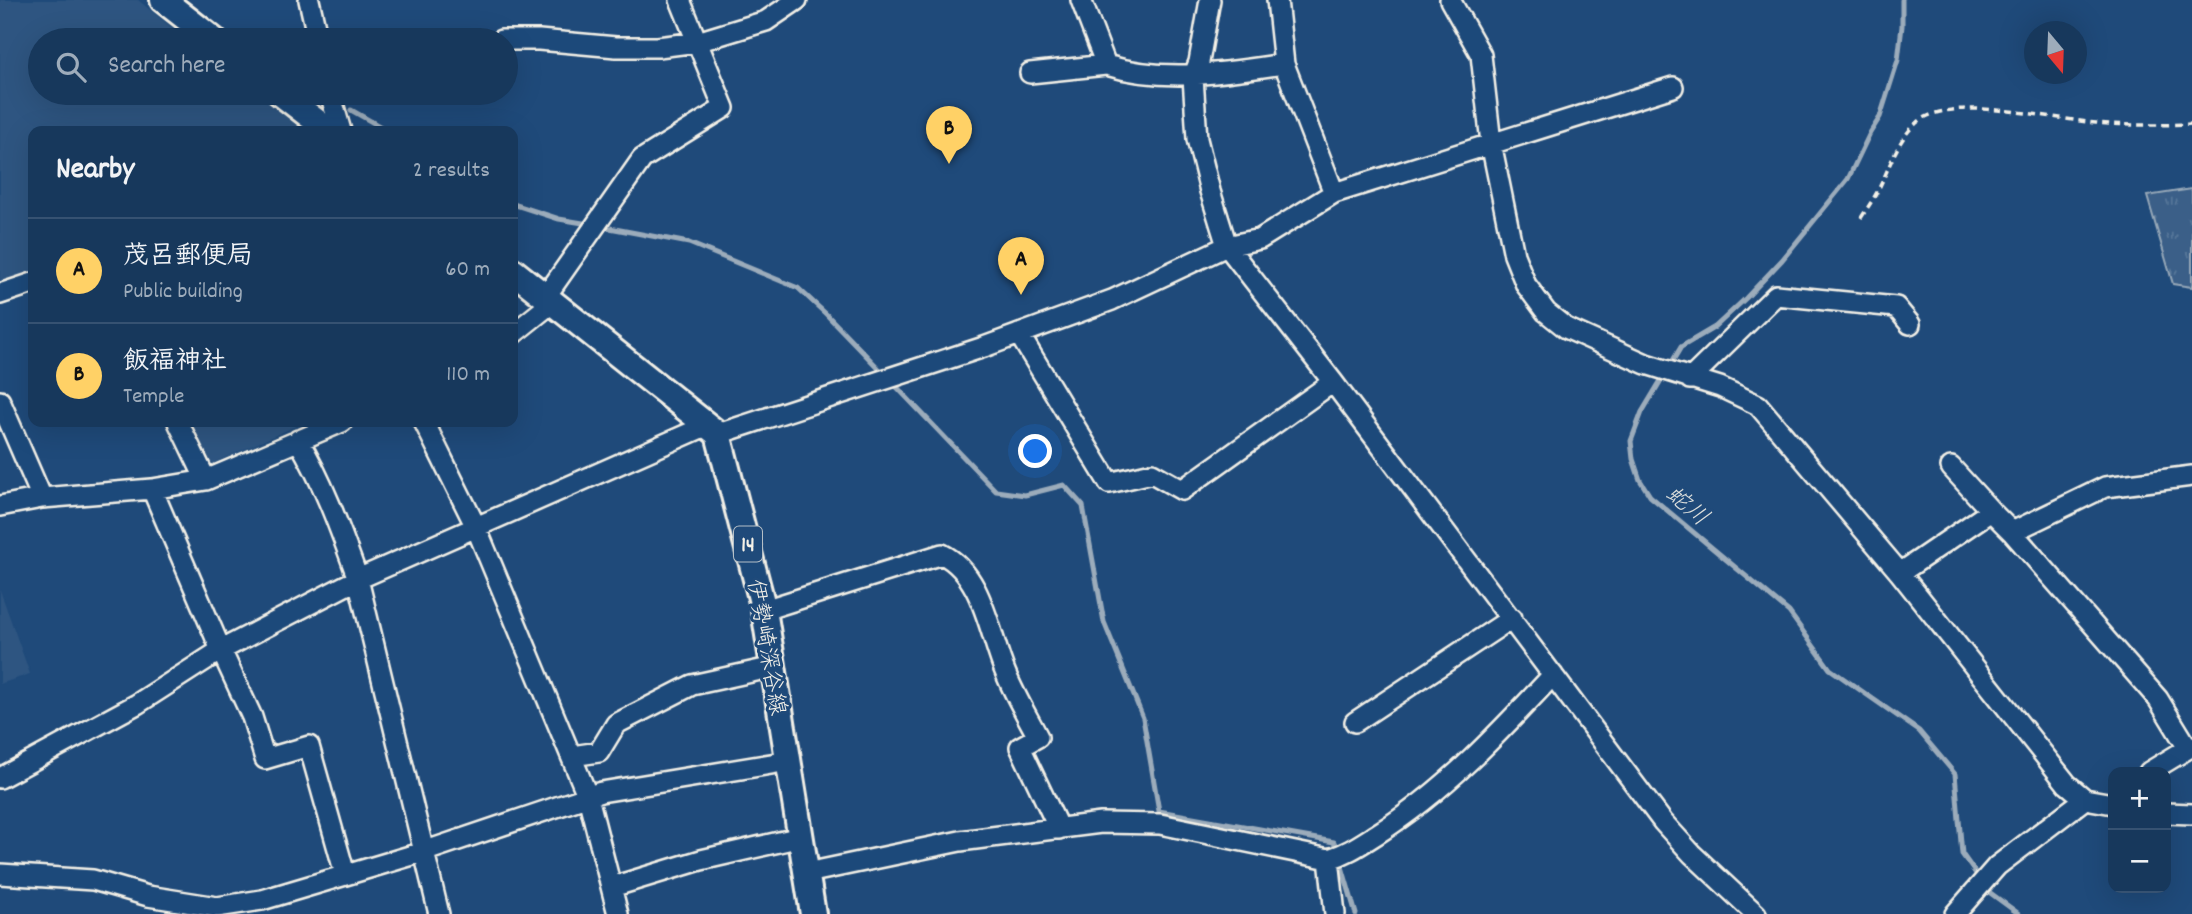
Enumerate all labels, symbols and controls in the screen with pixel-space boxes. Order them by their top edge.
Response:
north arrow [2024,21,2087,84]
search box [28,28,518,105]
icon: search [52,48,90,86]
text: Search here [108,48,226,85]
pin: B [926,106,972,164]
text: Nearby [56,150,134,193]
text: 2 results [413,155,490,188]
pin: A [998,237,1044,295]
text: 茂呂郵便局 [123,239,253,276]
text: A [73,254,85,287]
text: 60 m [445,254,490,287]
text: Public building [123,276,243,309]
text: 飯福神社 [123,344,227,381]
text: B [74,359,84,392]
text: 110 m [446,359,490,392]
text: Temple [123,381,184,414]
your location [1018,434,1052,468]
water label: 蛇川 [1657,479,1715,536]
road number: 14 [734,526,762,562]
street label: 伊勢崎深谷線 [736,577,793,718]
map controls [2108,767,2171,893]
button: + [2108,767,2171,830]
button: − [2108,830,2171,893]

